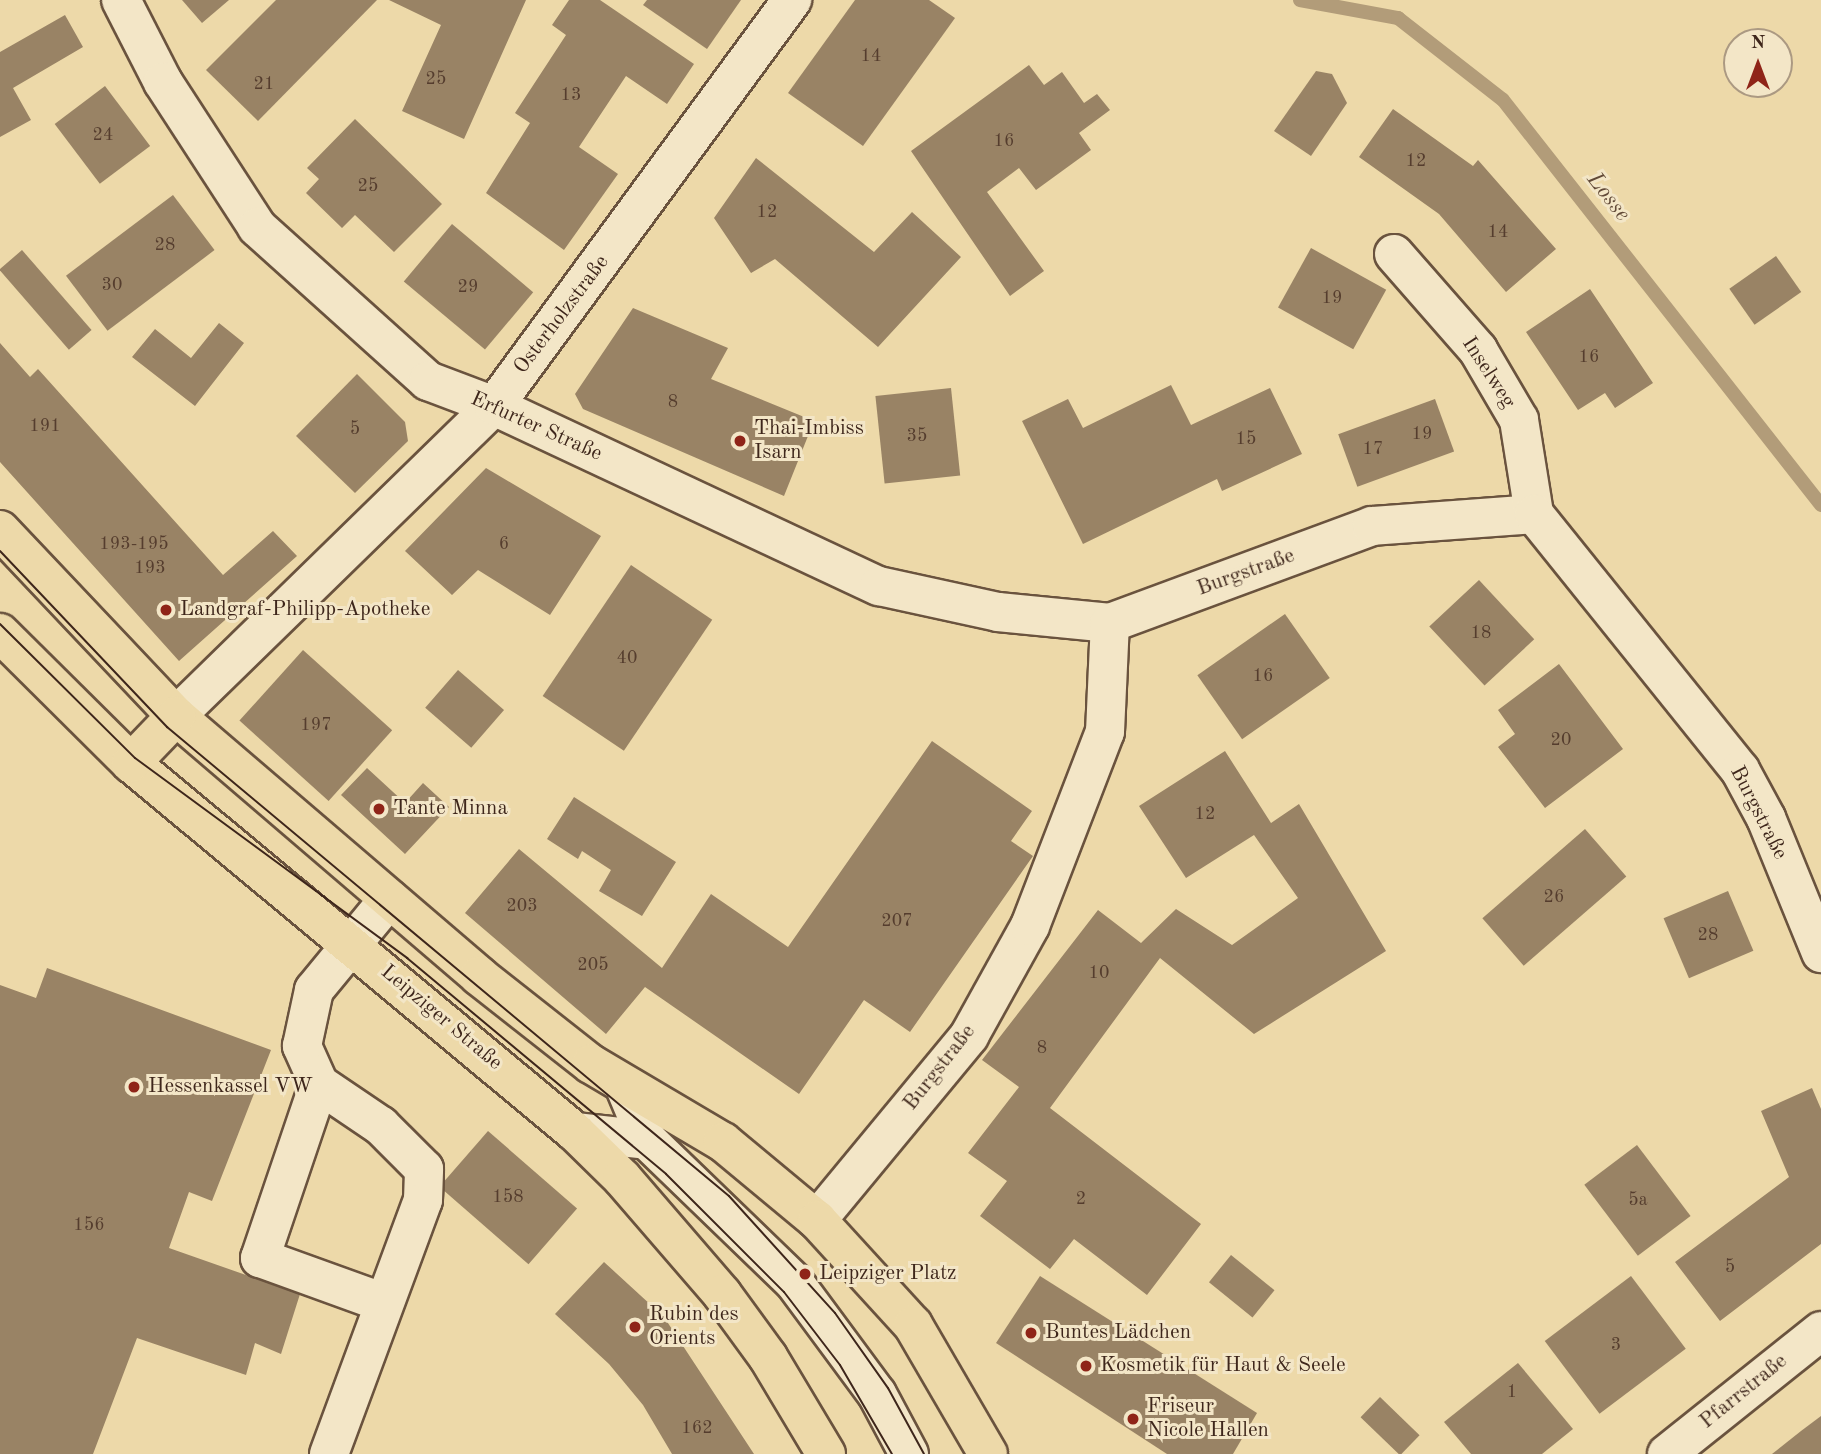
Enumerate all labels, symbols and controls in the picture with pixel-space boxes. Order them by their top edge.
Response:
north arrow [1723,28,1793,98]
text: N [1751,34,1765,53]
house number: 14 [861,45,881,67]
house number: 25 [426,68,446,90]
house number: 21 [254,73,274,95]
house number: 13 [561,84,581,106]
house number: 24 [93,124,113,146]
house number: 16 [994,130,1014,152]
house number: 12 [1406,150,1426,172]
water label: Losse [1580,167,1636,227]
house number: 25 [358,175,378,197]
house number: 12 [757,201,777,223]
house number: 14 [1488,221,1508,243]
house number: 28 [155,234,175,256]
street label: Osterholzstraße [509,251,615,379]
house number: 30 [102,274,122,296]
house number: 29 [458,276,478,298]
house number: 19 [1322,287,1342,309]
street label: Inselweg [1456,332,1520,414]
house number: 16 [1579,346,1599,368]
street label: Erfurter Straße [466,387,606,467]
house number: 8 [668,391,678,413]
house number: 191 [29,415,61,437]
place label: Thai-Imbiss Isarn [754,416,864,466]
house number: 5 [350,418,360,440]
house number: 19 [1412,423,1432,445]
house number: 35 [907,425,927,447]
house number: 15 [1236,428,1256,450]
marker: Thai-Imbiss Isarn [732,433,748,449]
house number: 17 [1363,438,1383,460]
house number: 193-195 [99,533,169,555]
house number: 6 [499,533,509,555]
street label: Burgstraße [1194,544,1298,602]
house number: 193 [134,557,166,579]
place label: Landgraf-Philipp-Apotheke [180,597,430,623]
marker: Landgraf-Philipp-Apotheke [158,602,174,618]
house number: 18 [1471,622,1491,644]
house number: 40 [617,647,637,669]
house number: 16 [1253,665,1273,687]
house number: 197 [300,714,332,736]
house number: 20 [1551,729,1571,751]
street label: Burgstraße [1724,762,1792,864]
place label: Tante Minna [393,796,508,822]
marker: Tante Minna [371,801,387,817]
house number: 12 [1195,803,1215,825]
house number: 26 [1544,886,1564,908]
house number: 203 [506,895,538,917]
house number: 207 [881,910,913,932]
house number: 28 [1698,924,1718,946]
house number: 205 [577,954,609,976]
street label: Leipziger Straße [375,960,507,1076]
house number: 10 [1089,962,1109,984]
street label: Burgstraße [899,1020,981,1116]
house number: 8 [1037,1037,1047,1059]
place label: Hessenkassel VW [148,1074,313,1100]
marker: Hessenkassel VW [126,1079,142,1095]
house number: 158 [492,1186,524,1208]
house number: 2 [1076,1188,1086,1210]
house number: 5a [1628,1189,1648,1211]
house number: 156 [73,1214,105,1236]
house number: 5 [1725,1256,1735,1278]
place label: Leipziger Platz [819,1261,957,1287]
marker: Leipziger Platz [797,1266,813,1282]
place label: Rubin des Orients [649,1302,739,1352]
marker: Rubin des Orients [627,1319,643,1335]
place label: Buntes Lädchen [1045,1320,1191,1346]
marker: Buntes Lädchen [1023,1325,1039,1341]
house number: 3 [1611,1334,1621,1356]
street label: Pfarrstraße [1695,1349,1793,1435]
place label: Kosmetik für Haut & Seele [1100,1353,1346,1379]
marker: Kosmetik für Haut & Seele [1078,1358,1094,1374]
house number: 1 [1507,1381,1517,1403]
place label: Friseur Nicole Hallen [1147,1394,1269,1444]
marker: Friseur Nicole Hallen [1125,1411,1141,1427]
house number: 162 [681,1417,713,1439]

